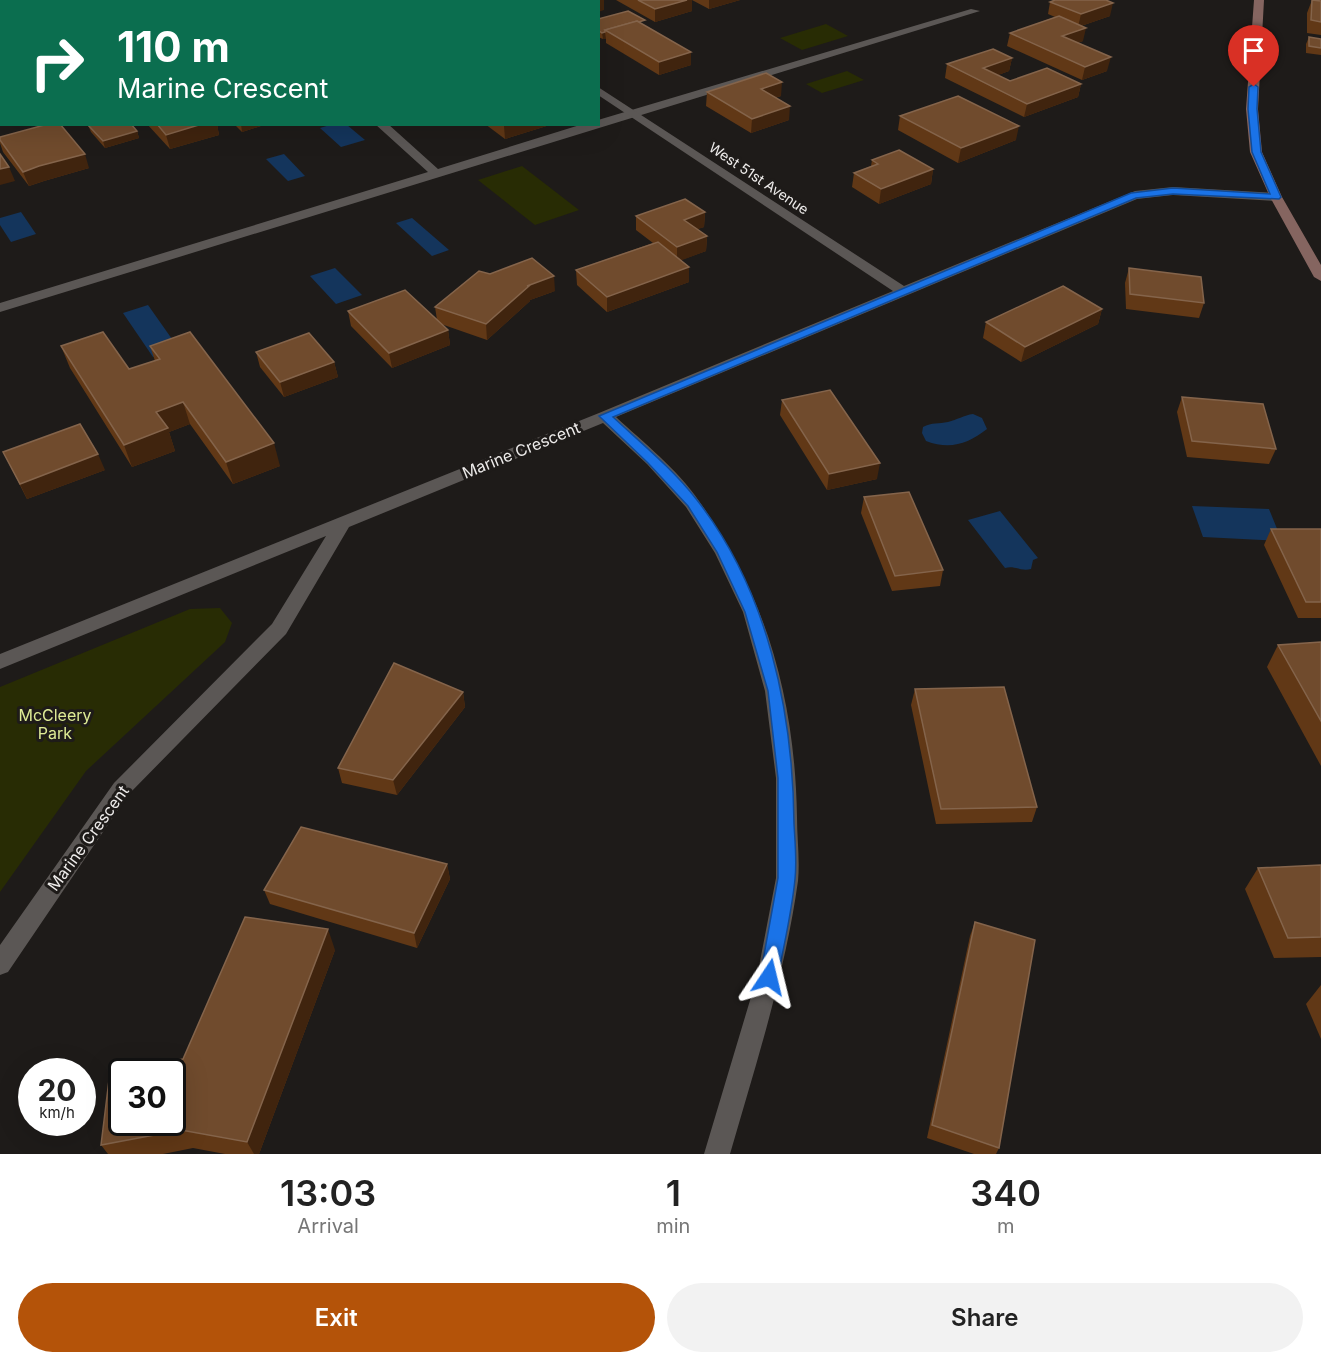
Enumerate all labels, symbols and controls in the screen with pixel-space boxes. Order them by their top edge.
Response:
text: 110 m [117,21,230,72]
icon: right [18,24,96,102]
pin [1228,25,1279,87]
icon: arrive [1237,34,1270,67]
text: Marine Crescent [117,72,328,105]
street label: West 51st Avenue [706,138,812,218]
street label: Marine Crescent [459,417,583,483]
park label: McCleery Park [18,705,92,743]
street label: Marine Crescent [43,781,133,895]
position arrow [737,945,801,1009]
speed limit sign: 30 [108,1058,186,1136]
text: 20 [37,1072,77,1108]
text: km/h [39,1103,75,1122]
text: 13:03 [280,1171,376,1215]
text: 1 [666,1171,681,1215]
text: 340 [970,1171,1041,1215]
text: Arrival [297,1214,359,1238]
text: min [656,1214,690,1238]
text: m [997,1214,1014,1238]
button: Exit [18,1283,655,1352]
button: Share [667,1283,1303,1352]

